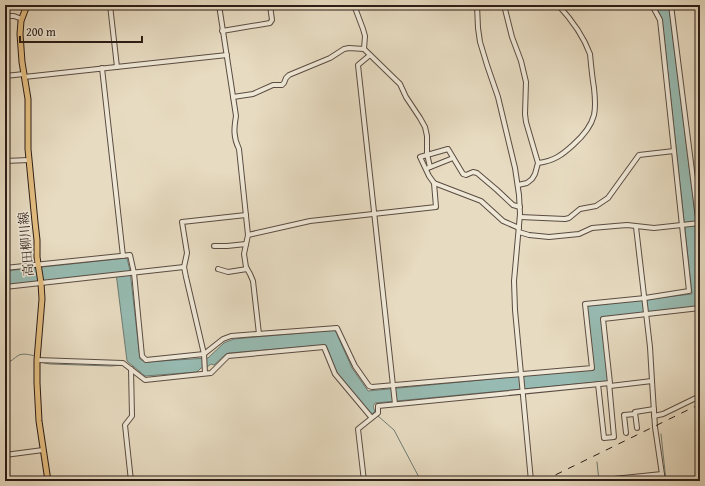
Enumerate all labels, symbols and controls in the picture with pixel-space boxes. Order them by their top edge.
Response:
scale bar [20,18,142,44]
text: 200 m [26,23,56,40]
street label: 高田柳川線 [14,211,38,277]

